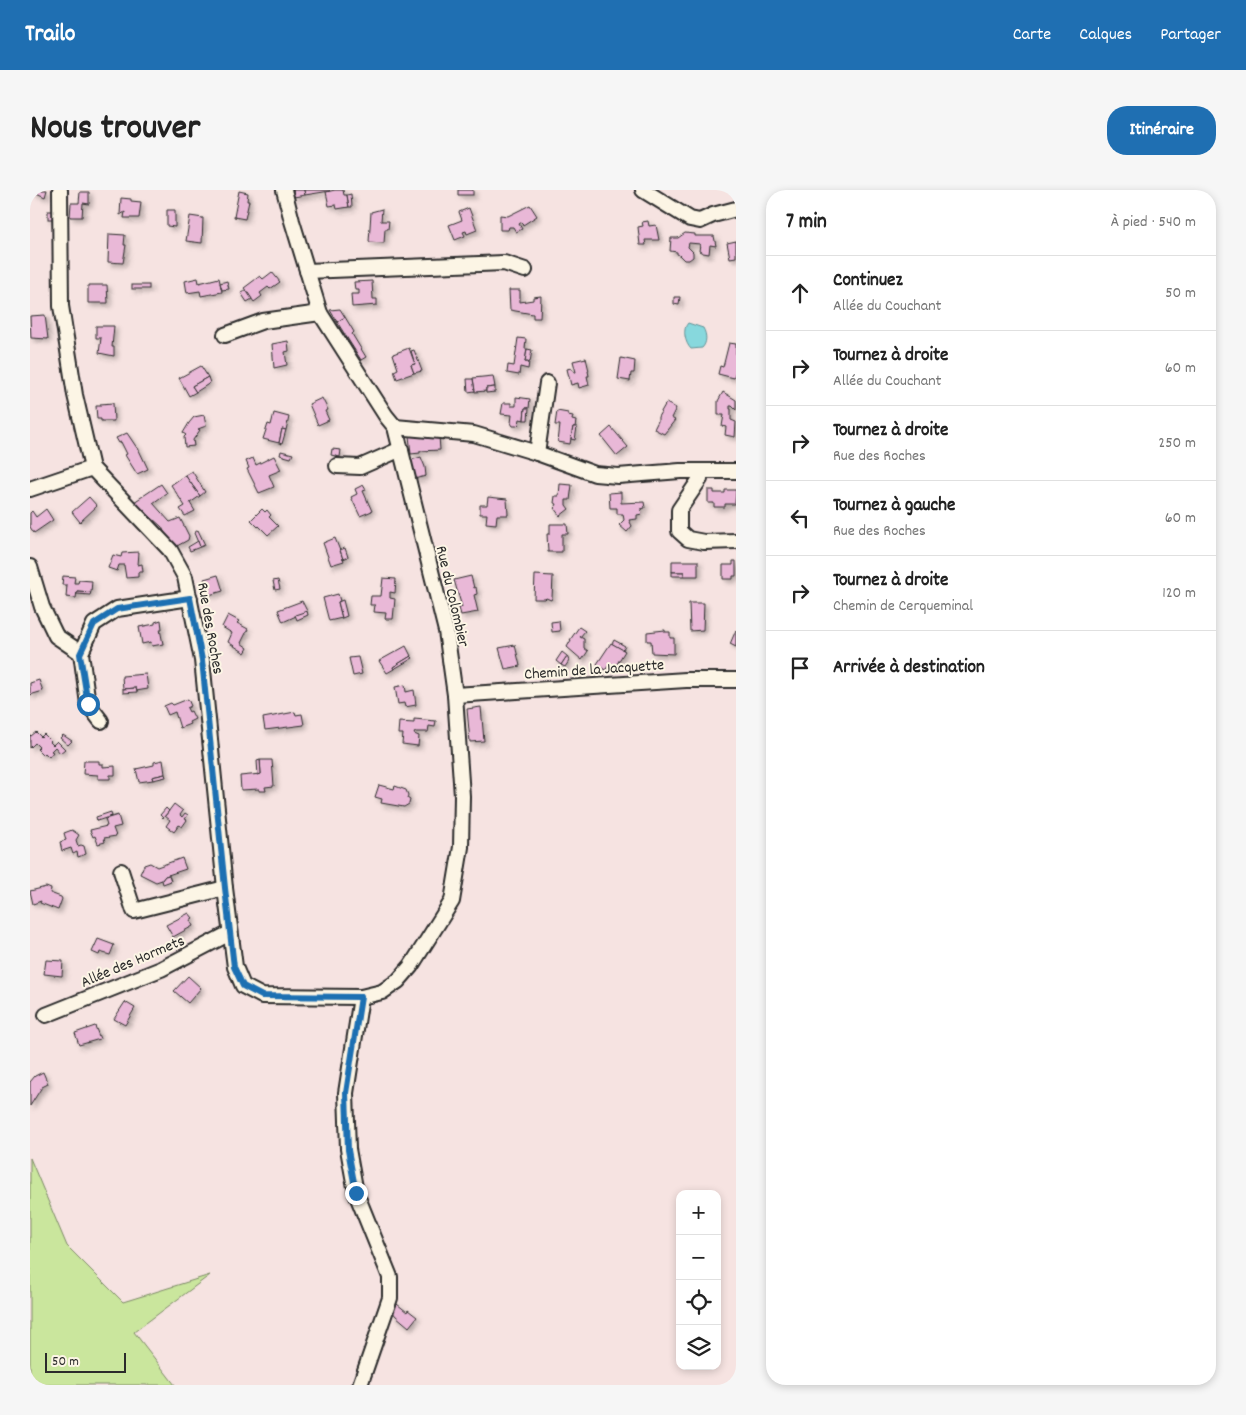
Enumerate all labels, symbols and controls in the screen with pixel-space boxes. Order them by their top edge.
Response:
text: Trailo [25,18,76,52]
text: Carte [1013,23,1051,48]
text: Calques [1079,23,1132,48]
text: Partager [1160,23,1221,48]
text: Nous trouver [30,105,200,155]
button: Itinéraire [1107,106,1216,155]
text: 7 min [786,208,827,238]
text: À pied · 540 m [1111,211,1196,234]
text: Continuez [833,268,903,295]
icon: ahead [786,279,814,307]
text: 50 m [1165,282,1196,305]
text: Allée du Couchant [833,295,942,318]
text: Tournez à droite [833,343,948,370]
icon: right [786,354,814,382]
text: 60 m [1165,357,1196,380]
text: Allée du Couchant [833,370,942,393]
text: Tournez à droite [833,418,948,445]
icon: right [786,429,814,457]
text: 250 m [1158,432,1196,455]
text: Rue des Roches [833,445,926,468]
text: Tournez à gauche [833,493,955,520]
icon: left [786,504,814,532]
text: 60 m [1165,507,1196,530]
text: Rue des Roches [833,520,926,543]
street label: Rue du Colombier [429,544,474,650]
text: Tournez à droite [833,568,948,595]
icon: right [786,579,814,607]
street label: Rue des Roches [190,581,229,676]
text: 120 m [1162,582,1196,605]
text: Chemin de Cerqueminal [833,595,973,618]
street label: Chemin de la Jacquette [523,654,665,687]
icon: arrive [786,654,814,682]
text: Arrivée à destination [833,655,985,682]
route start [77,693,100,716]
street label: Allée des Hormets [77,930,189,995]
route end [345,1182,368,1205]
map controls [676,1190,721,1370]
button: + [676,1190,721,1235]
button: − [676,1235,721,1280]
button: locate [676,1280,721,1325]
button: layers [676,1325,721,1370]
scale bar [45,1350,126,1373]
text: 50 m [52,1352,79,1372]

